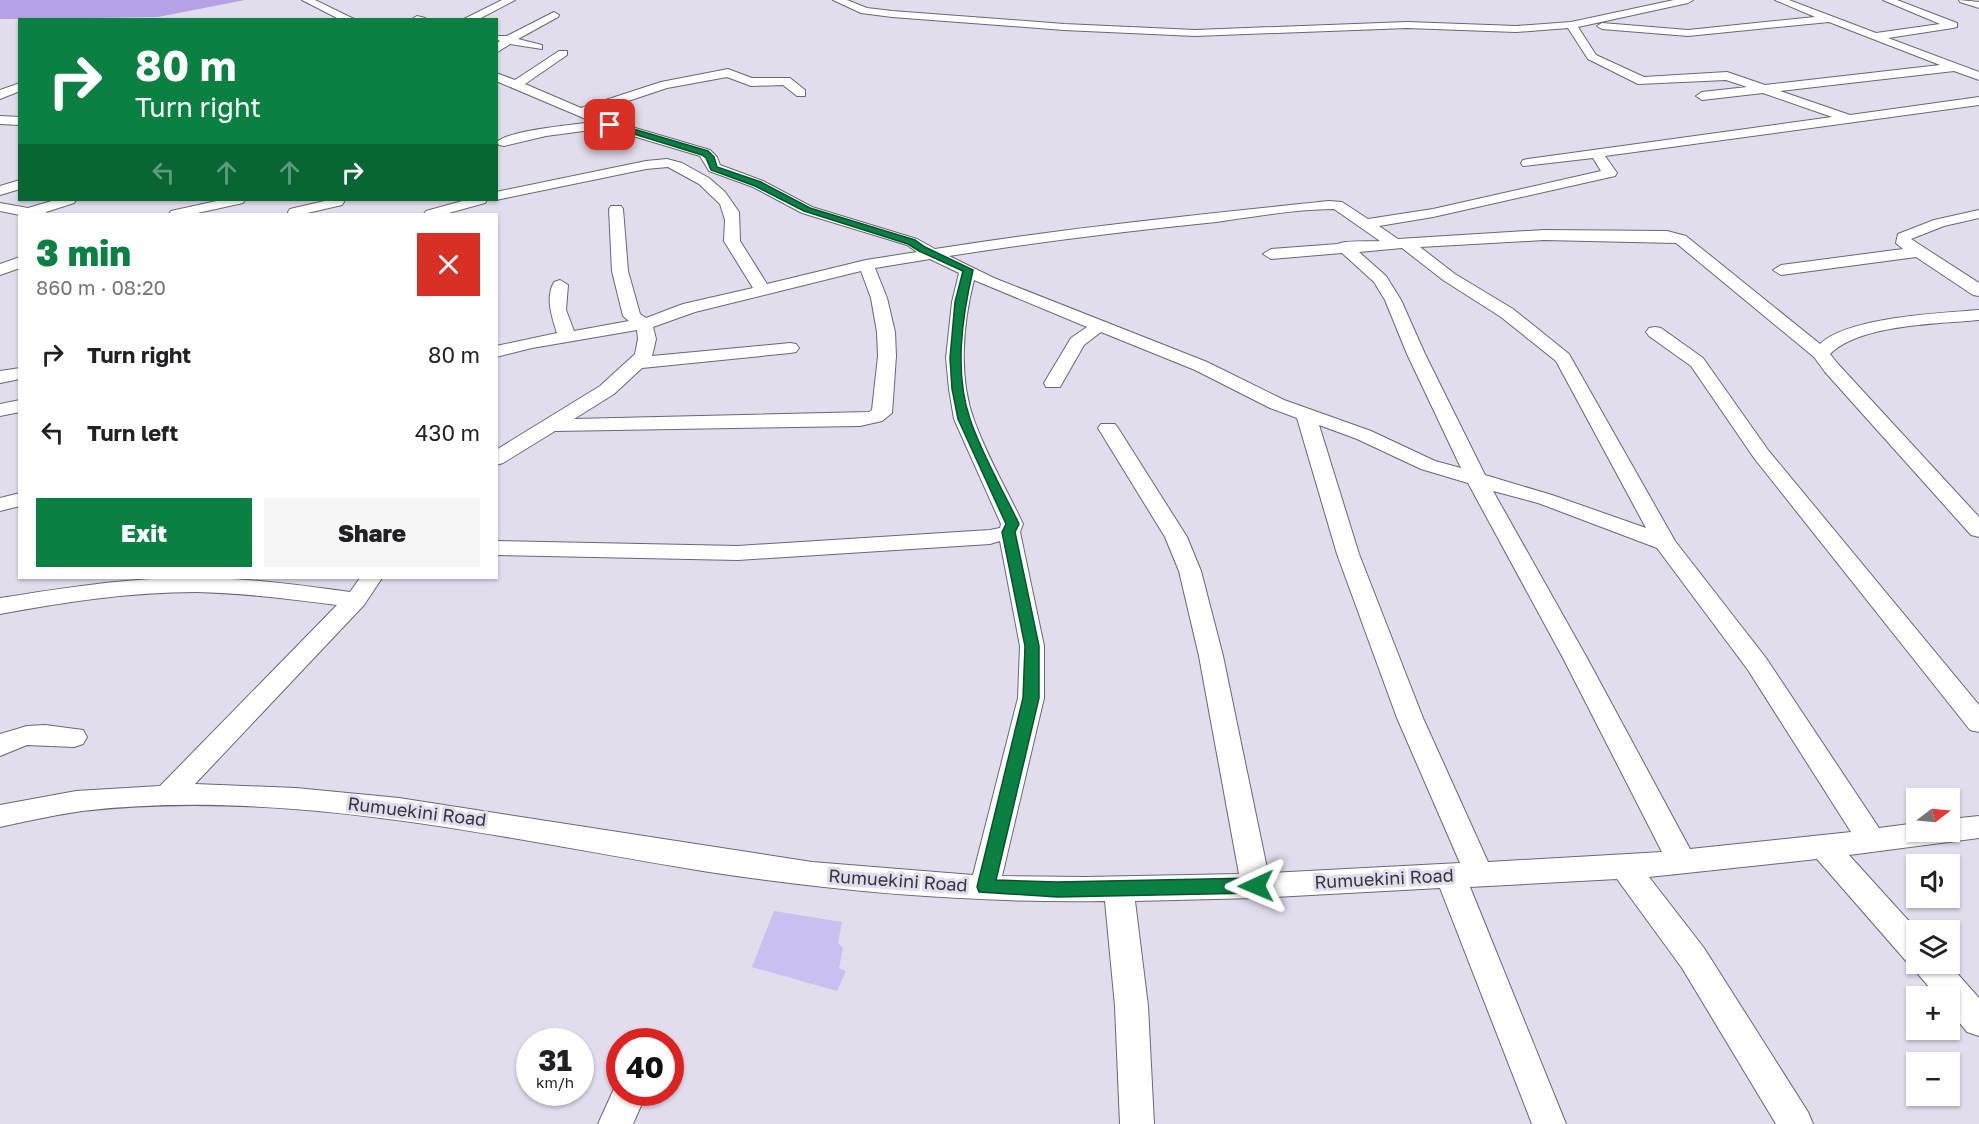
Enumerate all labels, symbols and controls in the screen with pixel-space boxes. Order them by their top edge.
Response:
text: 80 m [135,40,236,90]
icon: right [36,42,114,120]
text: Turn right [135,91,261,123]
pin [584,99,635,150]
icon: arrive [593,108,626,141]
icon: left [147,156,180,189]
icon: ahead [210,156,243,189]
icon: ahead [273,156,306,189]
icon: right [336,156,369,189]
text: 3 min [36,231,131,274]
button: close [417,233,480,296]
text: 860 m · 08:20 [36,275,166,299]
icon: right [36,338,69,371]
text: Turn right [87,341,191,368]
text: 80 m [428,341,480,368]
icon: left [36,416,69,449]
text: Turn left [87,419,178,446]
text: 430 m [415,419,480,446]
button: Exit [36,498,252,567]
button: Share [264,498,480,567]
north arrow [1906,788,1960,842]
map controls [1906,788,1960,1106]
street label: Rumuekini Road [347,792,488,830]
position arrow [1224,854,1288,918]
button: sound [1906,854,1960,908]
street label: Rumuekini Road [1314,863,1454,893]
street label: Rumuekini Road [828,864,968,896]
button: layers [1906,920,1960,974]
button: + [1906,986,1960,1040]
speed limit sign: 40 [606,1028,684,1106]
text: 31 [538,1042,572,1078]
button: − [1906,1052,1960,1106]
text: km/h [536,1073,574,1091]

